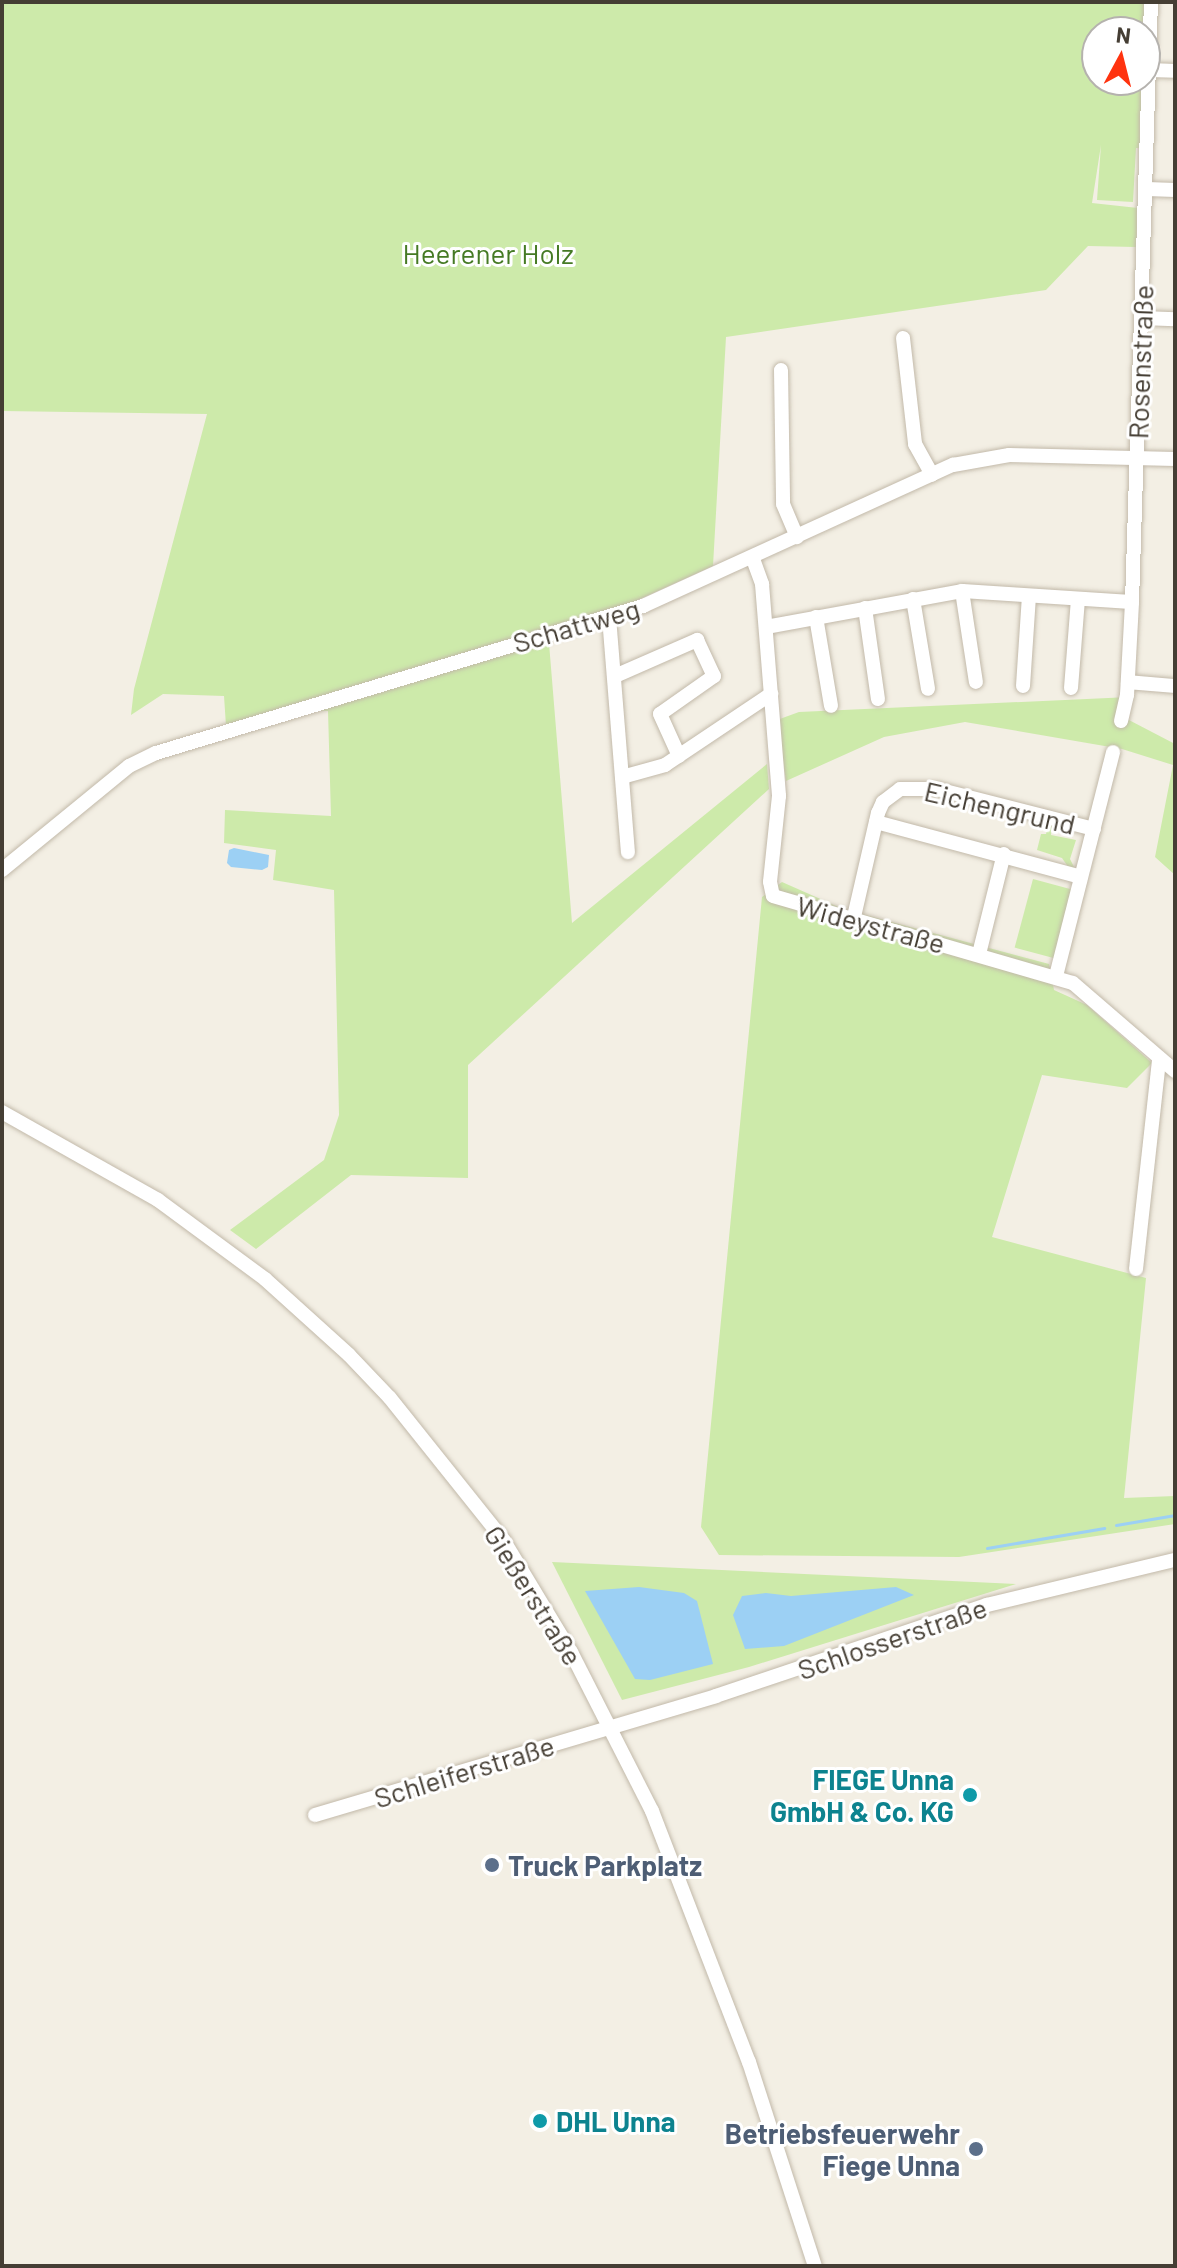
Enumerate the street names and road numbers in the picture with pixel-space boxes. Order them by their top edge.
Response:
street label: Rosenstraße [1121,284,1159,440]
street label: Schattweg [509,591,643,659]
street label: Eichengrund [921,773,1079,841]
street label: Wideystraße [793,888,949,960]
street label: Gießerstraße [478,1519,590,1671]
street label: Schlosserstraße [793,1590,991,1686]
street label: Schleiferstraße [370,1728,558,1814]

